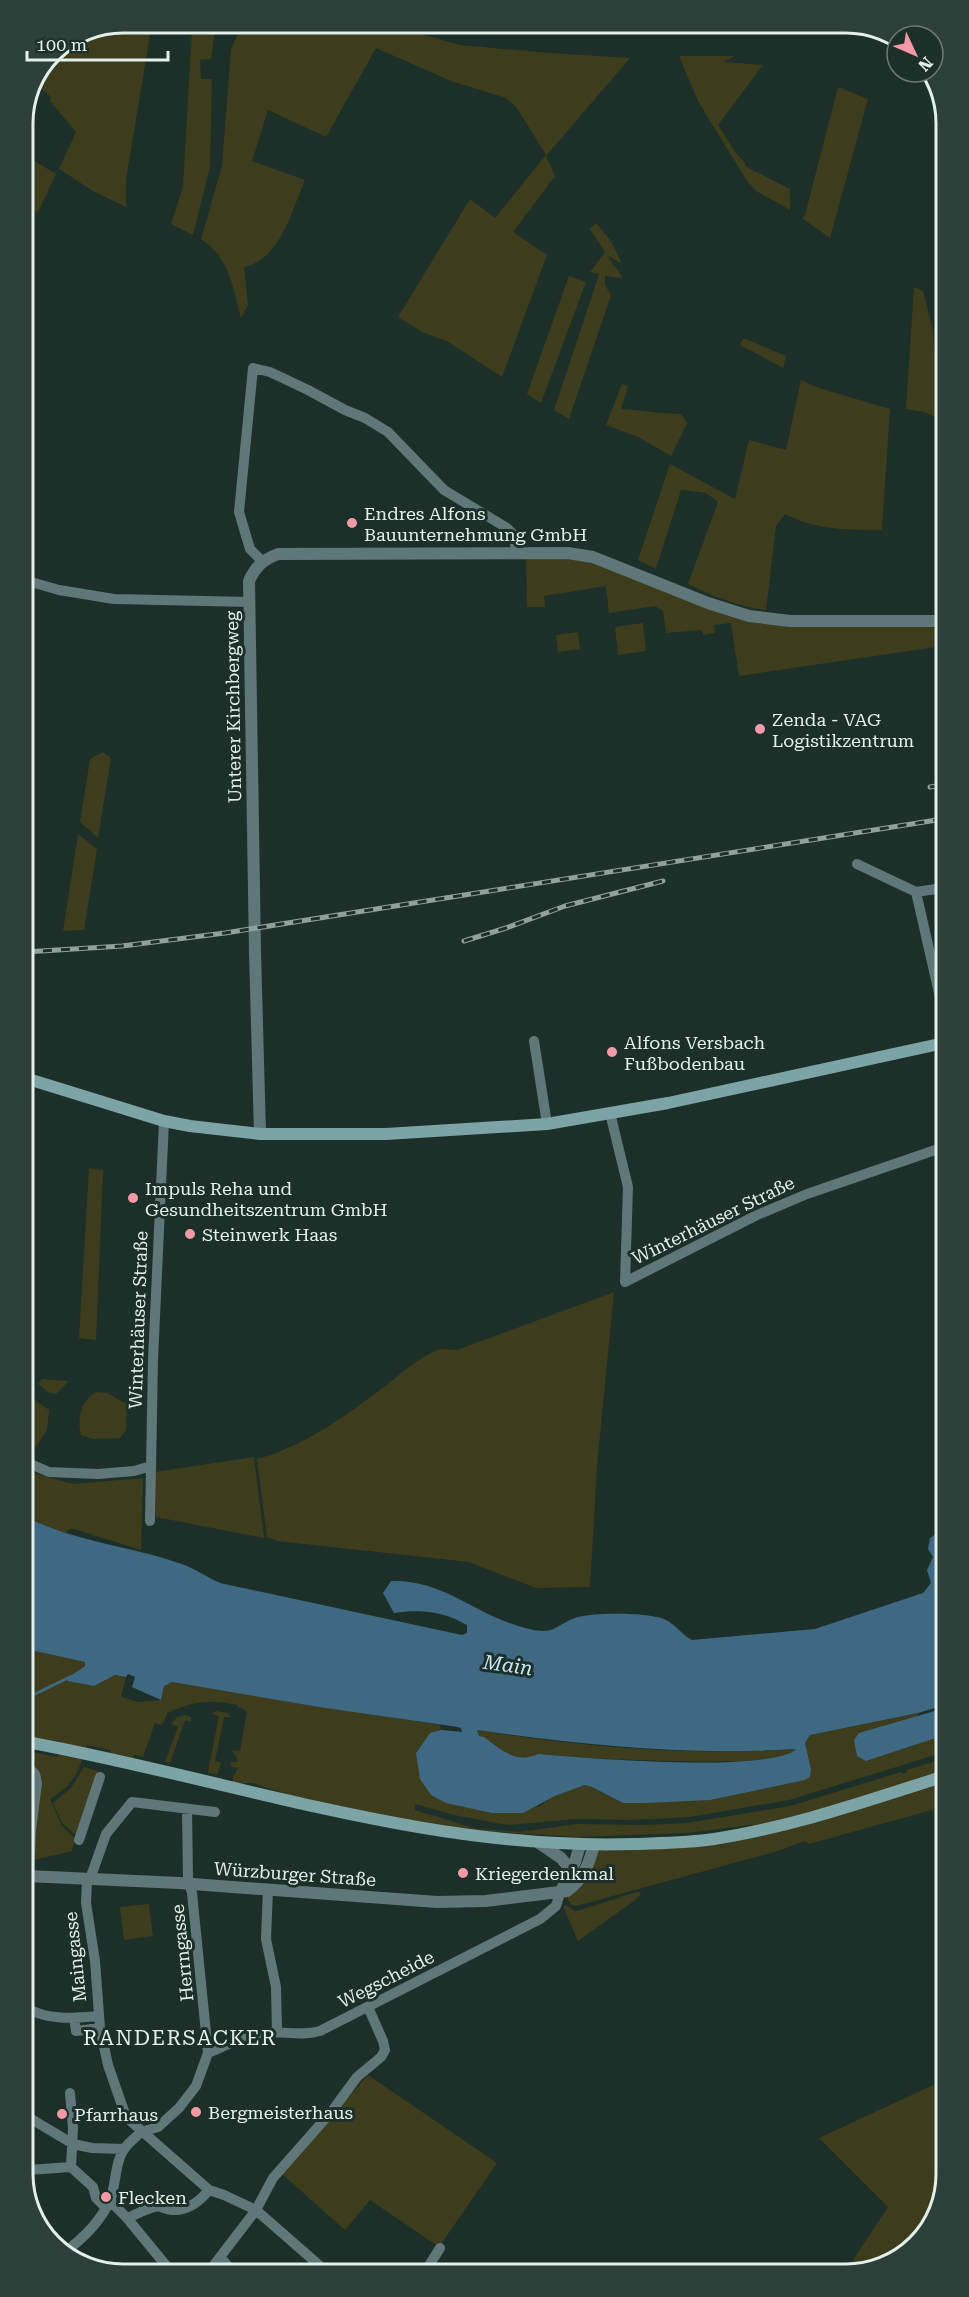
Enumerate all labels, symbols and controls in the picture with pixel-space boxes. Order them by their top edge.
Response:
scale bar [27,24,168,62]
north arrow [885,24,945,84]
text: 100 m [36,34,87,55]
text: N [914,53,937,75]
place label: Endres Alfons Bauunternehmung GmbH [364,503,587,545]
marker: Endres Alfons Bauunternehmung GmbH [345,516,359,530]
street label: Unterer Kirchbergweg [221,610,245,803]
place label: Zenda - VAG Logistikzentrum [772,709,914,751]
marker: Zenda - VAG Logistikzentrum [753,722,767,736]
place label: Alfons Versbach Fußbodenbau [624,1032,766,1074]
marker: Alfons Versbach Fußbodenbau [605,1045,619,1059]
street label: Winterhäuser Straße [628,1171,798,1268]
place label: Impuls Reha und Gesundheitszentrum GmbH [145,1178,388,1220]
marker: Impuls Reha und Gesundheitszentrum GmbH [126,1191,140,1205]
place label: Steinwerk Haas [202,1224,337,1245]
marker: Steinwerk Haas [183,1227,197,1241]
street label: Winterhäuser Straße [124,1231,152,1409]
water label: Main [481,1650,534,1680]
street label: Würzburger Straße [213,1858,377,1890]
place label: Kriegerdenkmal [475,1863,614,1884]
marker: Kriegerdenkmal [456,1866,470,1880]
street label: Herrngasse [166,1903,198,2003]
street label: Maingasse [60,1911,90,2003]
street label: Wegscheide [335,1946,437,2012]
district label: RANDERSACKER [83,2026,277,2050]
place label: Bergmeisterhaus [208,2102,353,2123]
place label: Pfarrhaus [74,2104,158,2125]
marker: Bergmeisterhaus [189,2105,203,2119]
marker: Pfarrhaus [55,2107,69,2121]
place label: Flecken [118,2187,187,2208]
marker: Flecken [99,2190,113,2204]

